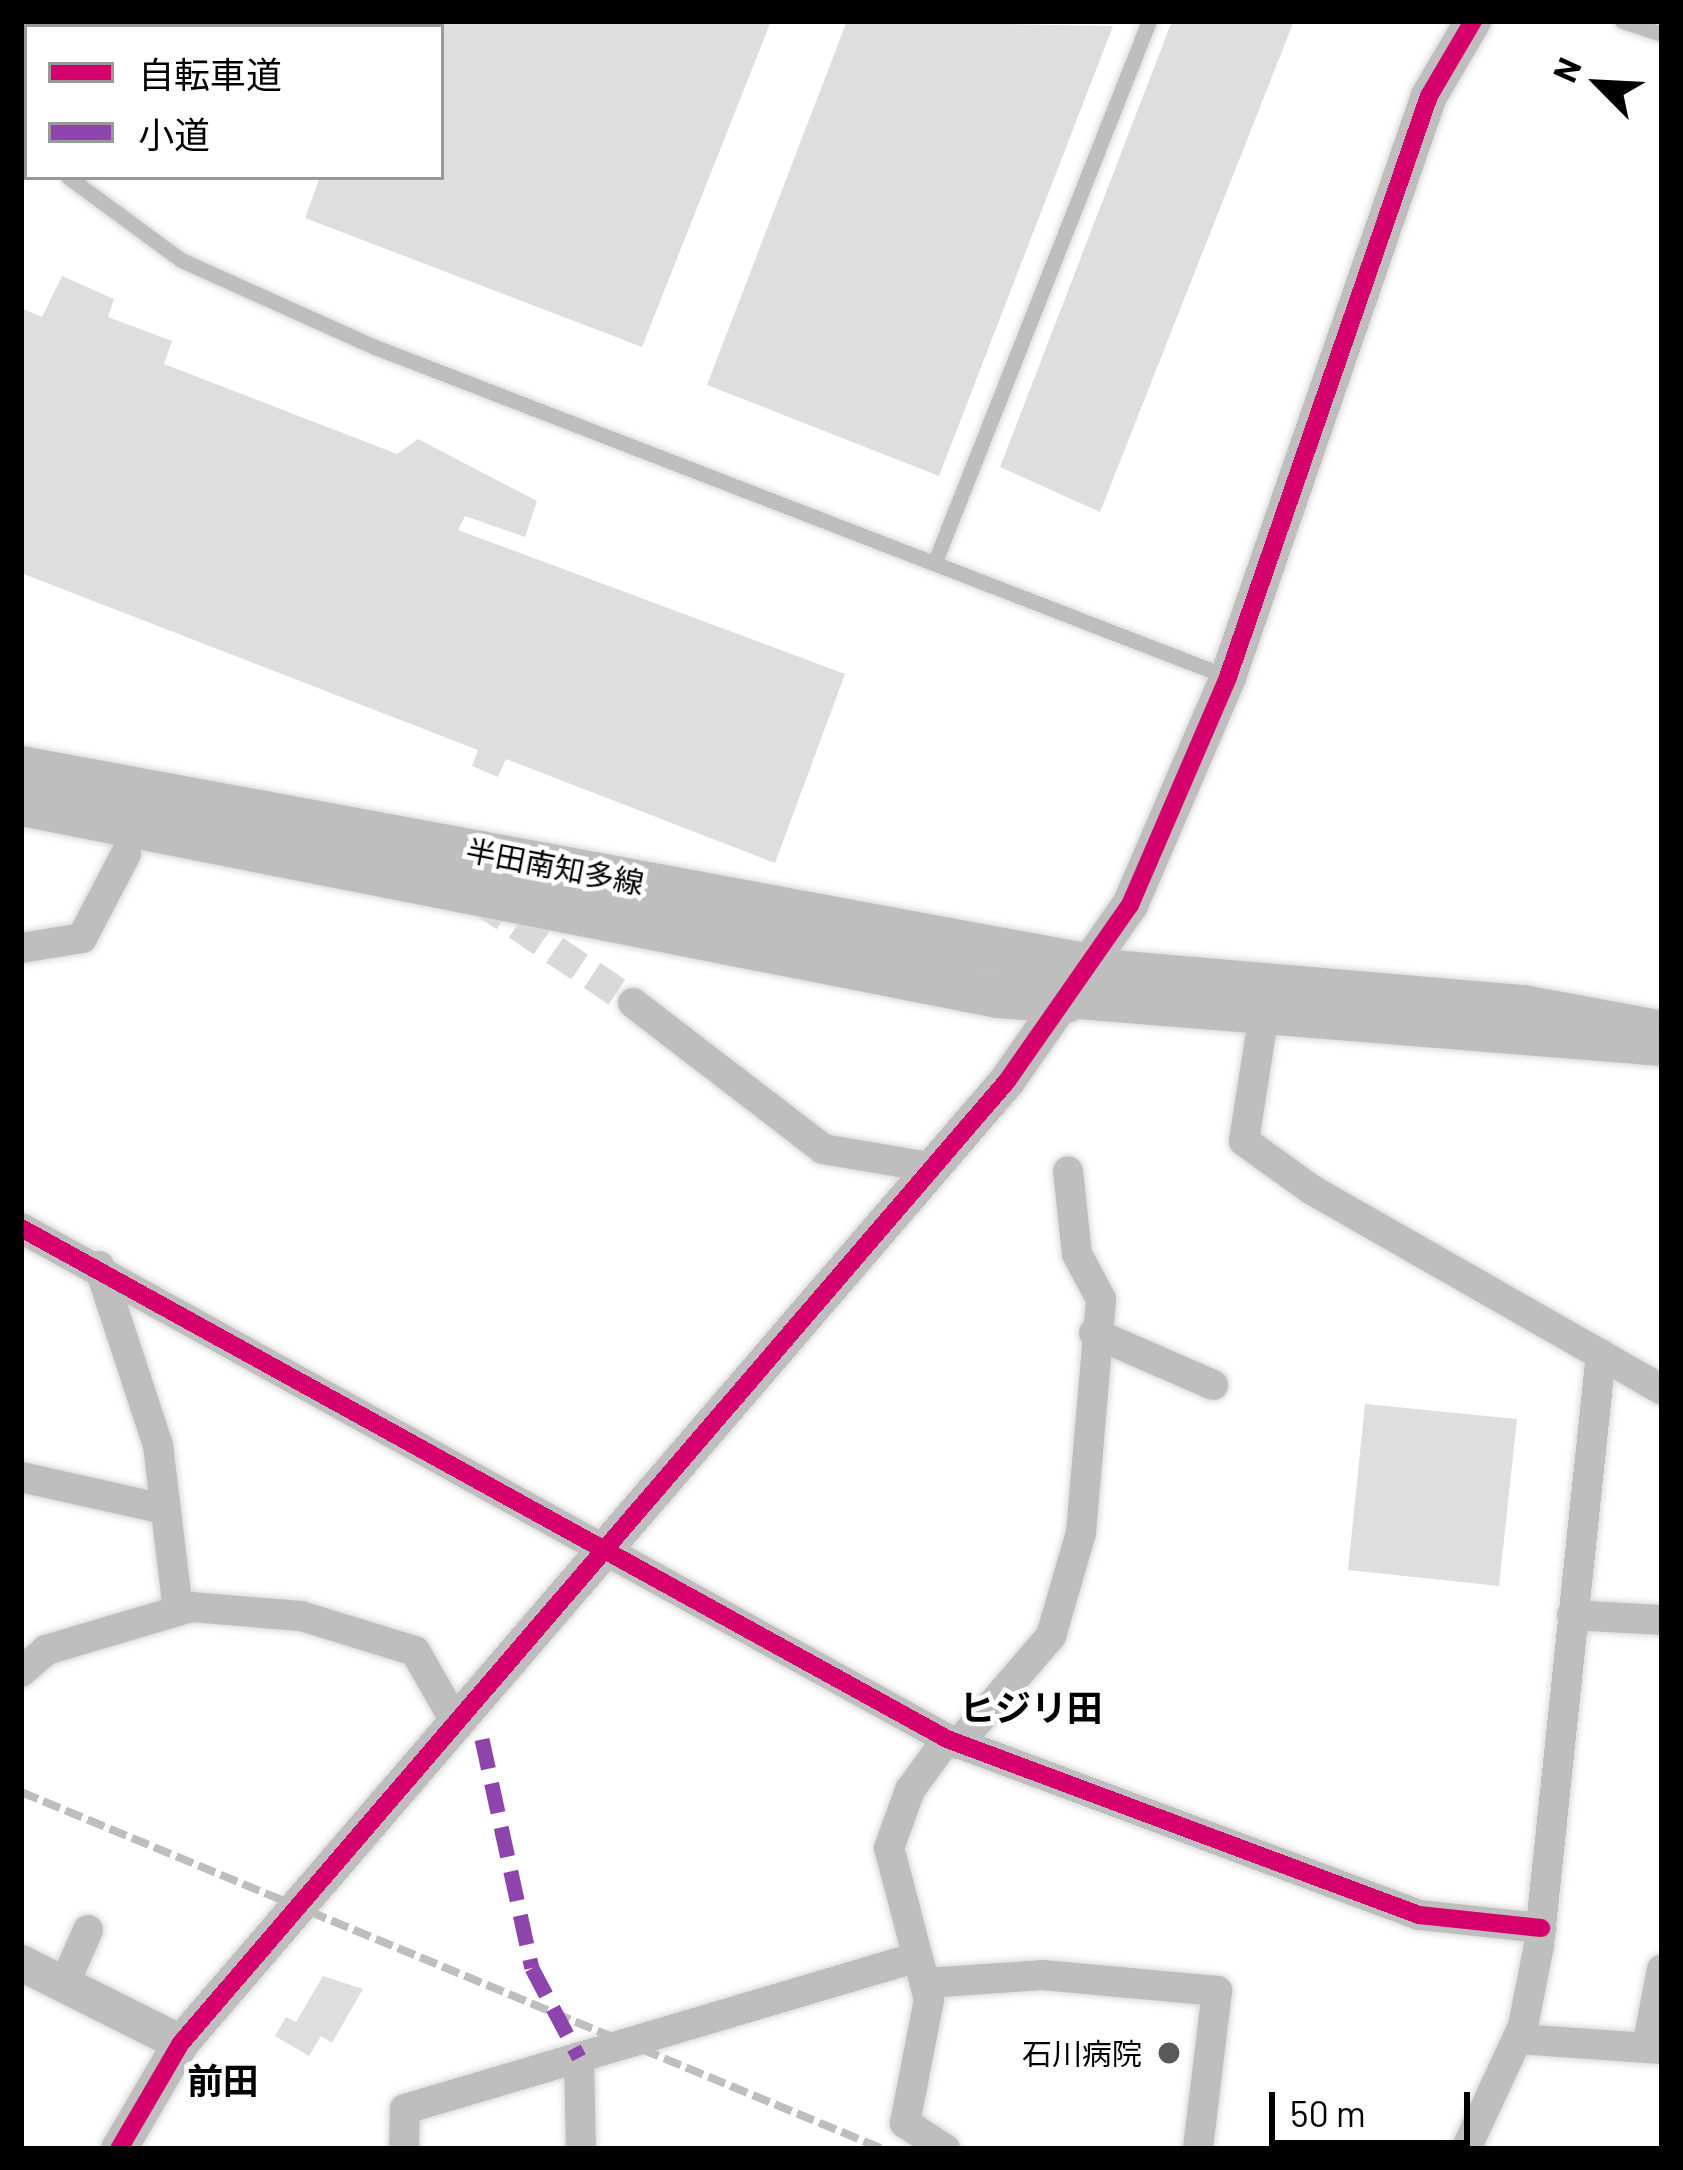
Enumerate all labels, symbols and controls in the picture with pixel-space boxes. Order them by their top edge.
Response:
legend [24,24,444,180]
north arrow [1539,24,1659,144]
text: N [1543,51,1589,88]
text: 自転車道 [138,52,282,95]
text: 小道 [138,112,210,155]
street label: 半田南知多線 [463,831,647,901]
district label: ヒジリ田 [959,1685,1103,1729]
place label: 石川病院 [1022,2035,1142,2071]
marker: 石川病院 [1153,2037,1185,2069]
district label: 前田 [187,2058,259,2102]
scale bar [1275,2068,1476,2142]
text: 50 m [1290,2091,1366,2134]

